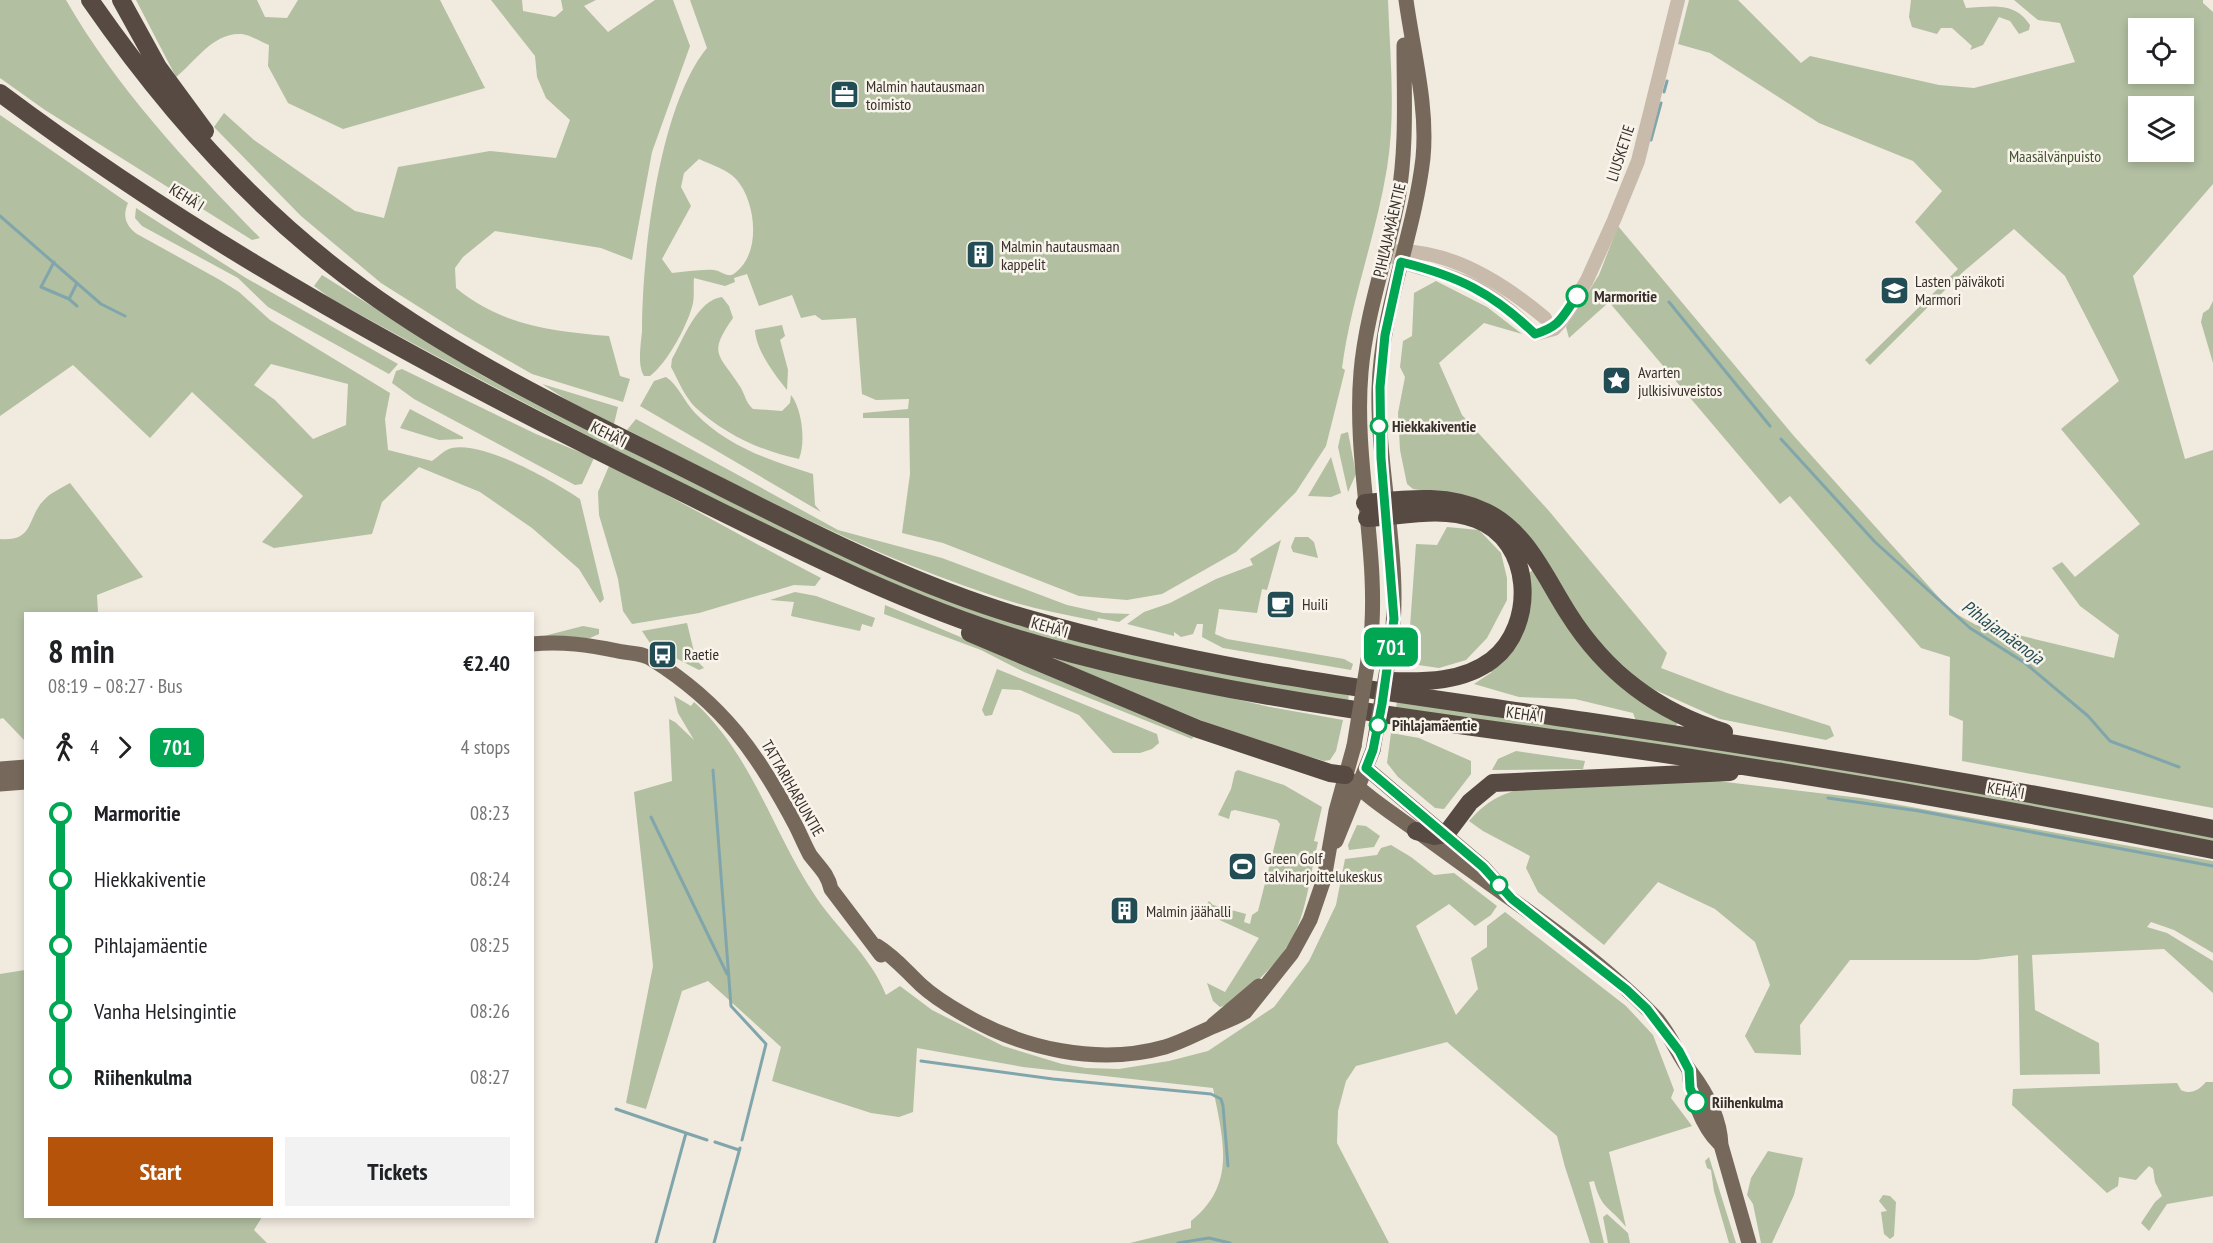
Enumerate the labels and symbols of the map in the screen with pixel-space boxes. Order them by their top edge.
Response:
place label: Malmin hautausmaan toimisto [866,76,984,114]
office icon: Malmin hautausmaan toimisto [829,79,861,111]
street label: LIUSKETIE [1602,122,1639,184]
park label: Maasälvänpuisto [2009,146,2101,166]
street label: KEHÄ I [166,179,208,215]
street label: PIHLAJAMÄENTIE [1368,181,1410,279]
place label: Malmin hautausmaan kappelit [1001,236,1119,274]
building icon: Malmin hautausmaan kappelit [964,239,996,271]
place label: Lasten päiväkoti Marmori [1915,271,2005,309]
school or university icon: Lasten päiväkoti Marmori [1878,274,1910,306]
marker: Marmoritie [1566,285,1588,307]
place label: Marmoritie [1594,286,1657,306]
place label: Avarten julkisivuveistos [1638,362,1722,400]
place icon: Avarten julkisivuveistos [1601,365,1633,397]
place label: Hiekkakiventie [1392,416,1477,436]
street label: KEHÄ I [588,417,630,451]
marker: Hiekkakiventie [1370,417,1388,435]
cafe icon: Huili [1265,588,1297,620]
place label: Huili [1302,594,1328,614]
water label: Pihlajamäenoja [1958,595,2049,670]
street label: KEHÄ I [1029,612,1071,642]
line badge: 701 [1356,628,1426,666]
bus stop icon: Raetie [647,638,679,670]
place label: Raetie [684,644,719,664]
street label: KEHÄ I [1505,701,1545,727]
place label: Pihlajamäentie [1392,715,1478,735]
marker: Pihlajamäentie [1369,716,1387,734]
street label: TATTARIHARJUNTIE [757,736,829,840]
street label: KEHÄ I [1986,777,2026,803]
place label: Green Golf talviharjoittelukeskus [1264,848,1382,886]
sports icon: Green Golf talviharjoittelukeskus [1227,851,1259,883]
unlabelled marker [1490,876,1508,894]
building icon: Malmin jäähalli [1109,895,1141,927]
place label: Malmin jäähalli [1146,901,1231,921]
marker: Riihenkulma [1685,1091,1707,1113]
place label: Riihenkulma [1712,1092,1784,1112]

